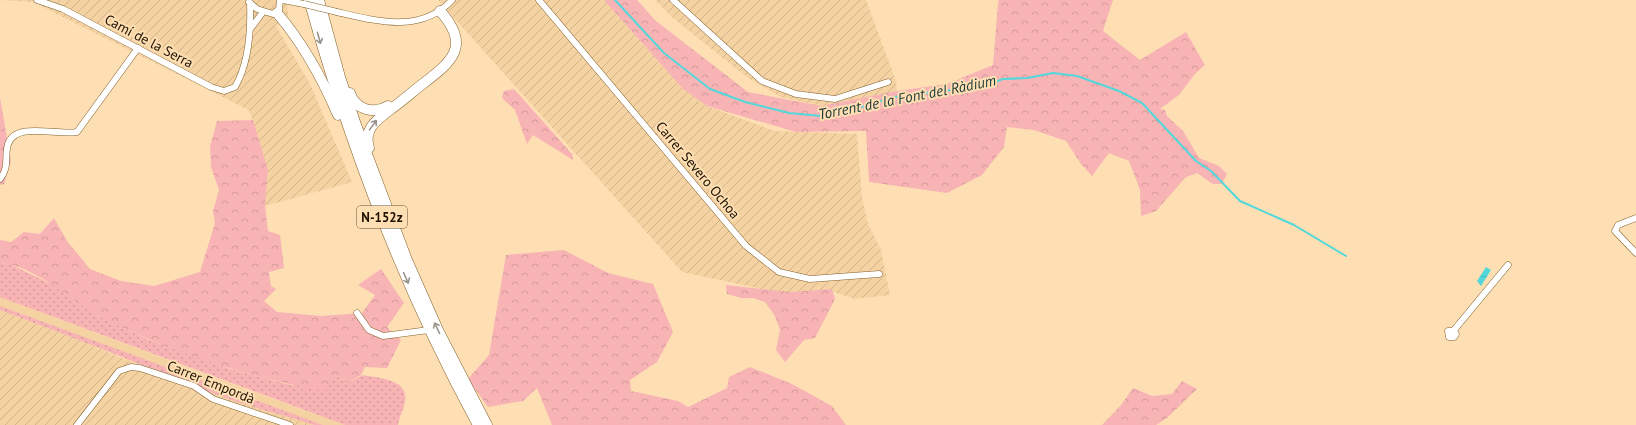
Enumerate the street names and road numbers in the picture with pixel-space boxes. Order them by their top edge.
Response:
street label: Camí de la Serra [102,10,196,72]
street label: Carrer Severo Ochoa [652,118,744,222]
road number: N-152z [357,206,407,228]
street label: Carrer Empordà [165,356,258,408]

